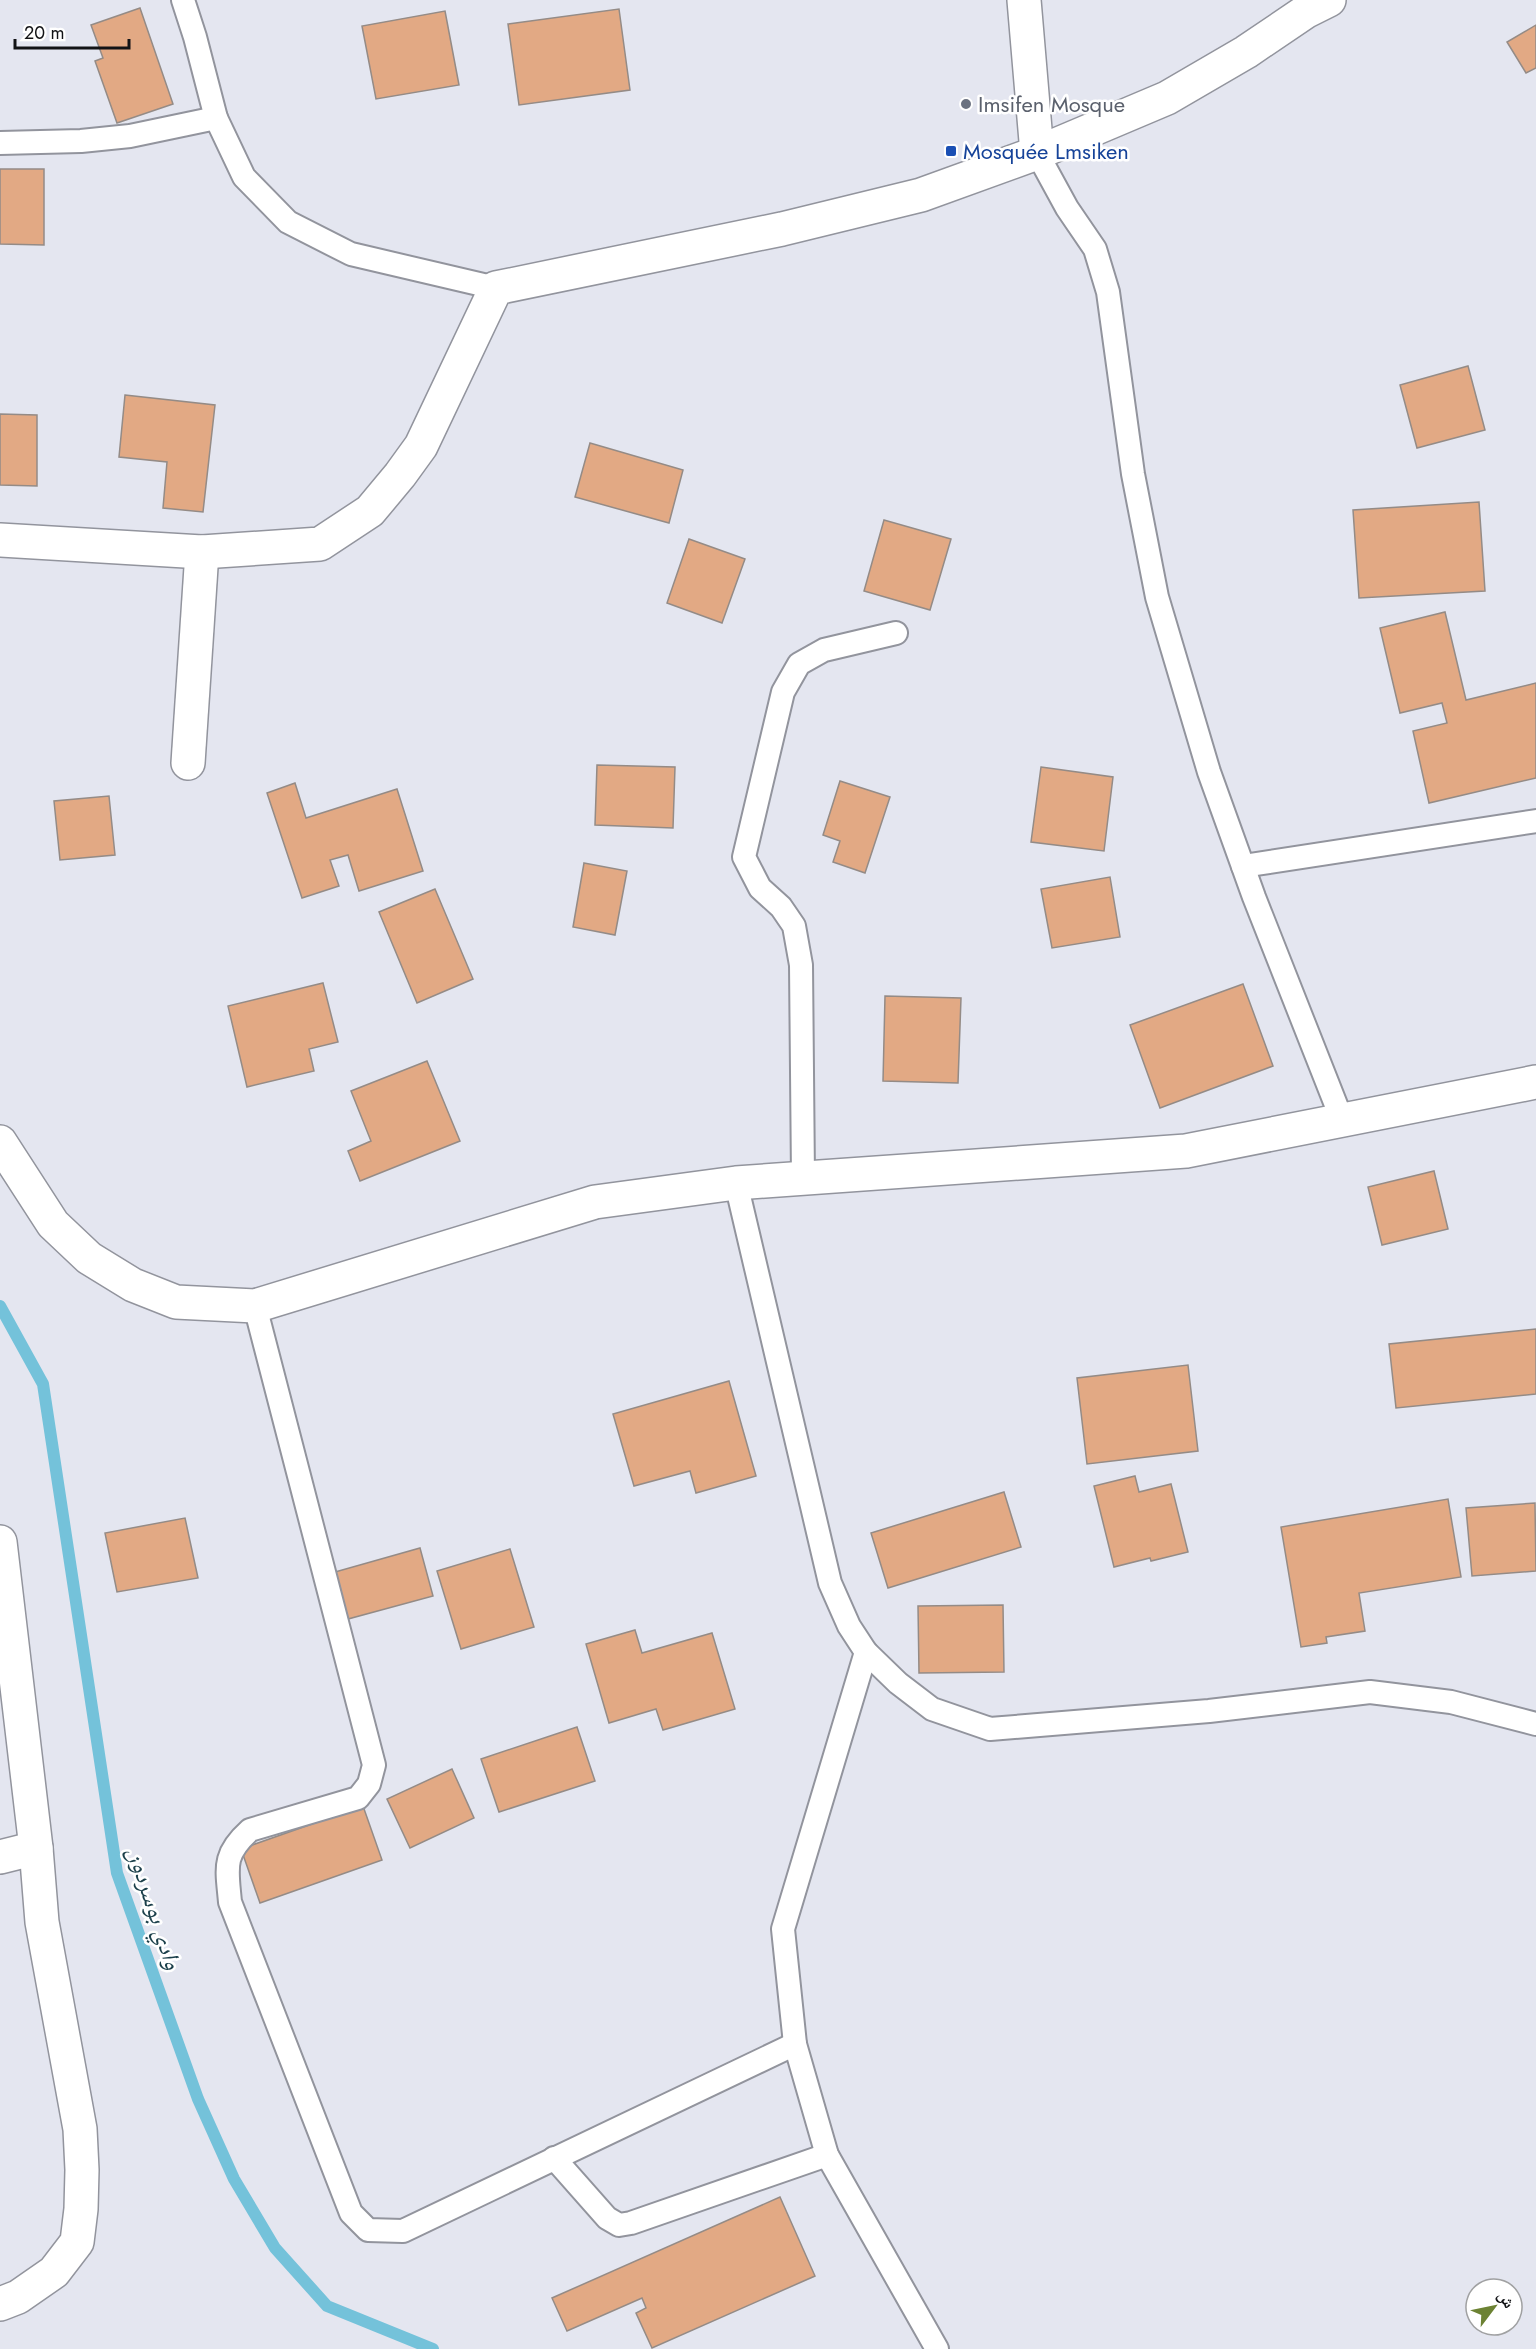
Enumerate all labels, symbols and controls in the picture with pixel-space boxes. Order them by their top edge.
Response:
scale bar [15,12,129,50]
text: 20 m [24,20,64,46]
place label: Imsifen Mosque [978,88,1125,120]
marker: Imsifen Mosque [959,97,973,111]
place label: Mosquée Lmsiken [963,135,1129,167]
marker: Mosquée Lmsiken [944,144,958,158]
water label: وادي بوسردون [117,1842,191,1975]
north arrow [1464,2277,1524,2337]
text: ش [1492,2286,1521,2313]

